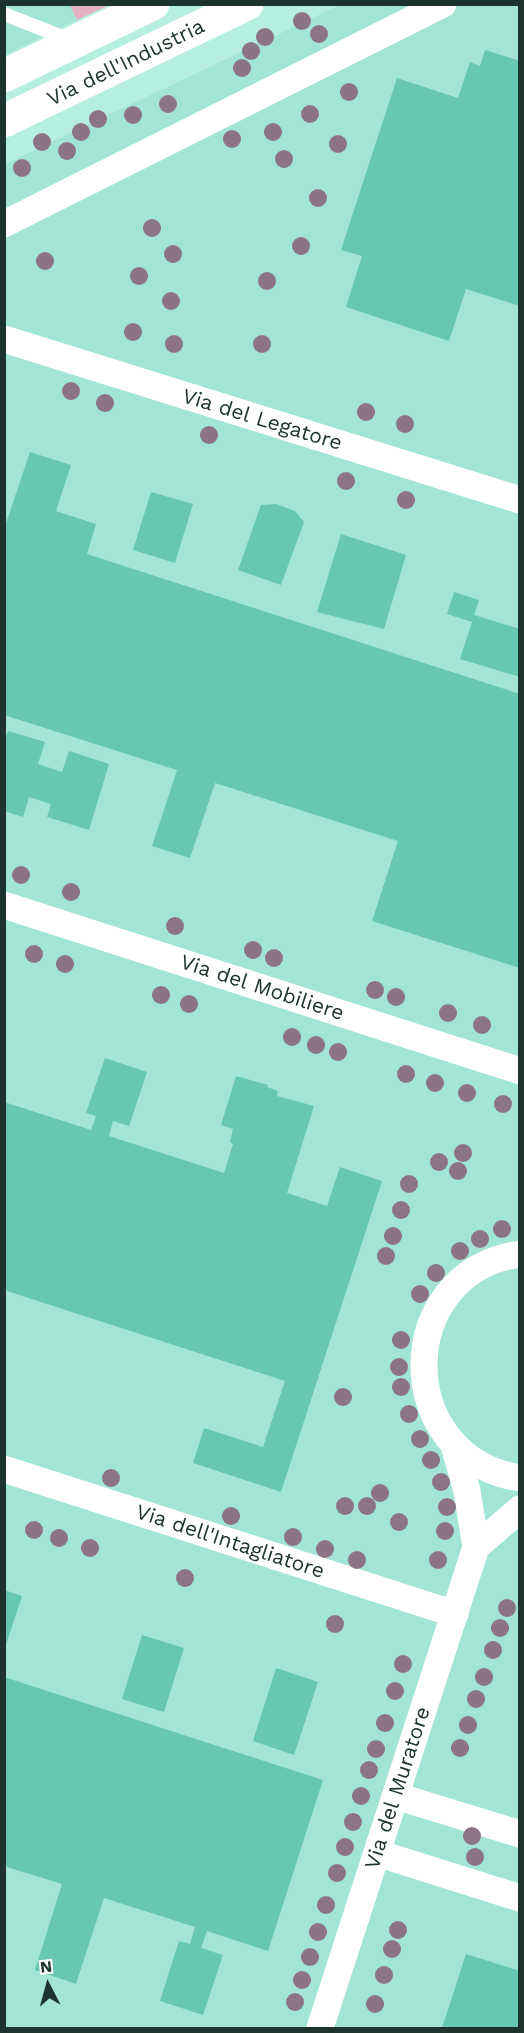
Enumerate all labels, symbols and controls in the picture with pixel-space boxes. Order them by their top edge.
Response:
street label: Via dell'Industria [43,14,209,112]
street label: Via del Legatore [179,384,345,456]
street label: Via del Mobiliere [177,950,347,1026]
street label: Via dell'Intagliatore [132,1500,328,1584]
street label: Via del Muratore [360,1704,436,1872]
north arrow [18,1955,78,2015]
text: N [39,1957,53,1977]

